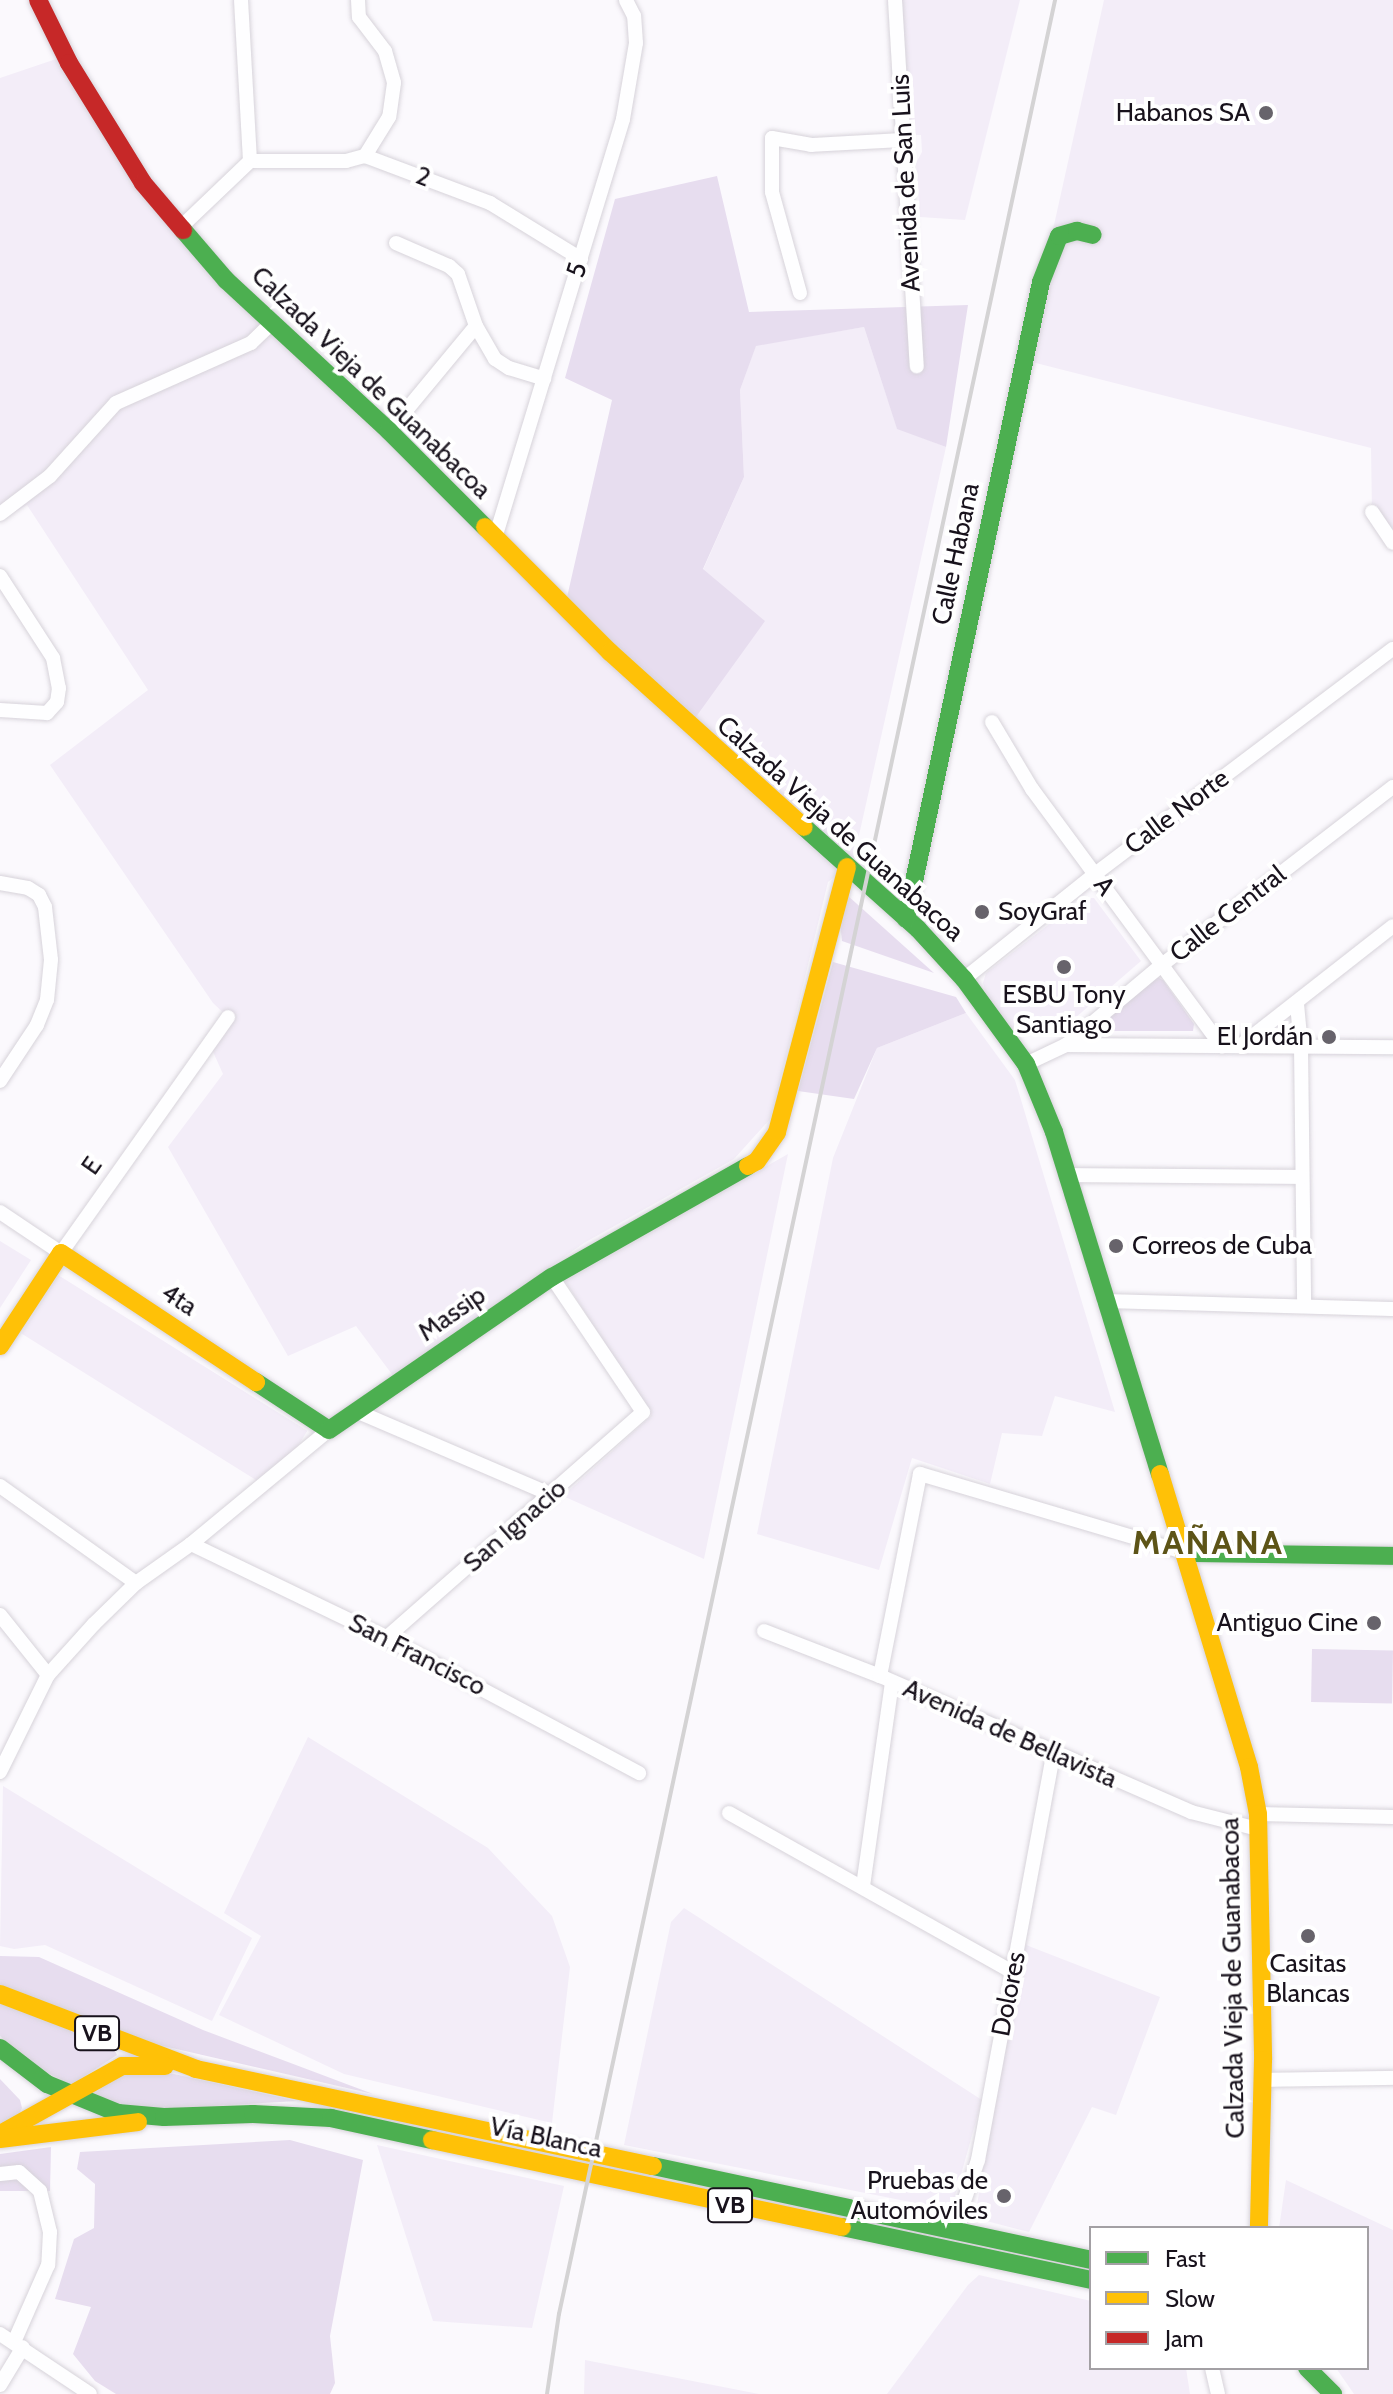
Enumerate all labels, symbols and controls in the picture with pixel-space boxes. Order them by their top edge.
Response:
street label: Avenida de San Luis [885,73,927,293]
place label: Habanos SA [1116,97,1250,129]
marker: Habanos SA [1257,104,1275,122]
street label: 2 [411,160,435,194]
street label: 5 [560,259,594,281]
street label: Calzada Vieja de Guanabacoa [245,260,497,506]
street label: Calle Habana [926,480,986,628]
street label: Calzada Vieja de Guanabacoa [710,710,970,948]
street label: Calle Norte [1119,763,1235,861]
street label: Calle Central [1164,859,1292,969]
street label: A [1087,870,1121,902]
place label: SoyGraf [998,896,1087,928]
marker: SoyGraf [973,903,991,921]
marker: ESBU Tony Santiago [1055,958,1073,976]
place label: ESBU Tony Santiago [1002,979,1126,1040]
place label: El Jordán [1217,1021,1313,1053]
marker: El Jordán [1320,1028,1338,1046]
street label: E [75,1151,109,1181]
place label: Correos de Cuba [1132,1230,1312,1262]
marker: Correos de Cuba [1107,1237,1125,1255]
street label: 4ta [155,1277,203,1323]
street label: Massip [412,1280,492,1348]
street label: San Ignacio [457,1473,573,1579]
district label: MAÑANA [1132,1523,1284,1563]
street label: San Francisco [343,1607,491,1703]
place label: Antiguo Cine [1216,1607,1358,1639]
marker: Antiguo Cine [1365,1614,1383,1632]
street label: Avenida de Bellavista [898,1673,1122,1795]
street label: Calzada Vieja de Guanabacoa [1215,1817,1251,2139]
marker: Casitas Blancas [1299,1927,1317,1945]
place label: Casitas Blancas [1266,1948,1350,2010]
street label: Dolores [986,1949,1032,2039]
road number: VB [73,2013,121,2053]
street label: Vía Blanca [487,2111,605,2165]
place label: Pruebas de Automóviles [850,2165,988,2226]
road number: VB [706,2185,754,2225]
marker: Pruebas de Automóviles [995,2187,1013,2205]
legend [1089,2226,1369,2370]
text: Fast [1165,2244,1206,2273]
text: Slow [1165,2284,1215,2313]
text: Jam [1165,2324,1203,2353]

